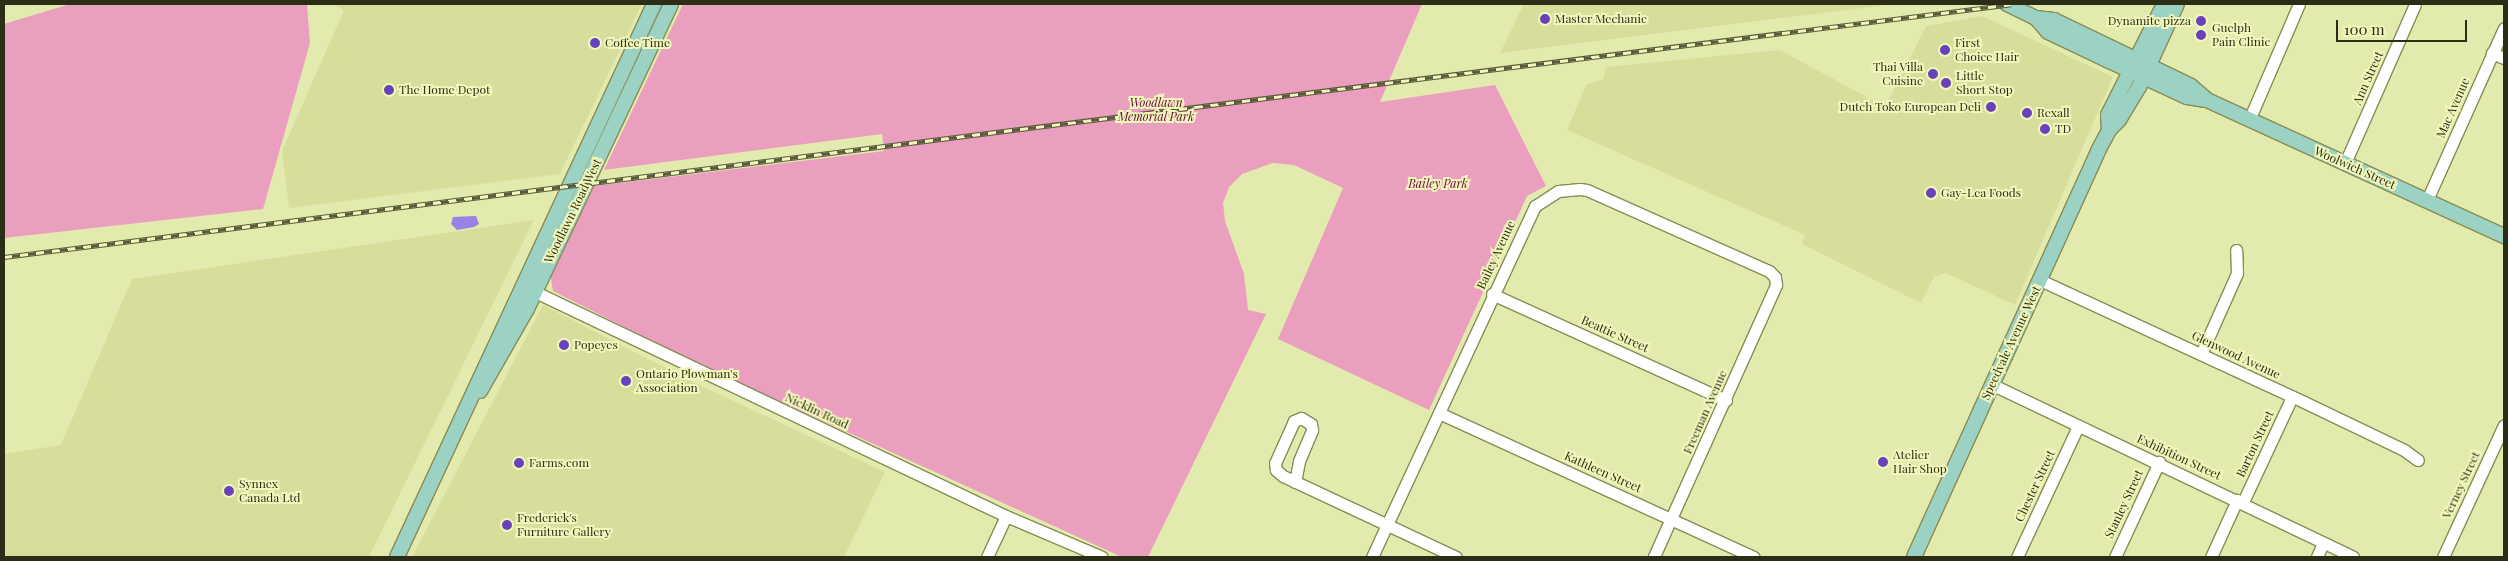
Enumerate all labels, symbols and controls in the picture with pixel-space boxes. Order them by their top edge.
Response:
scale bar [2338,10,2469,42]
place label: Master Mechanic [1555,12,1647,26]
marker: Master Mechanic [1539,13,1551,25]
place label: Dynamite pizza [2108,14,2191,28]
marker: Dynamite pizza [2195,15,2207,27]
text: 100 m [2344,19,2385,39]
place label: Guelph Pain Clinic [2212,21,2270,49]
marker: Guelph Pain Clinic [2194,28,2208,42]
place label: Coffee Time [605,36,670,50]
place label: First Choice Hair [1955,36,2019,64]
marker: Coffee Time [589,37,601,49]
marker: First Choice Hair [1939,44,1951,56]
street label: Ann Street [2350,49,2386,107]
place label: Thai Villa Cuisine [1873,60,1923,88]
marker: Thai Villa Cuisine [1927,68,1939,80]
place label: Little Short Stop [1956,69,2013,97]
street label: Mac Avenue [2433,75,2473,141]
marker: Little Short Stop [1940,77,1952,89]
place label: The Home Depot [399,83,490,97]
marker: The Home Depot [383,84,395,96]
park label: Woodlawn Memorial Park [1118,96,1194,124]
place label: Dutch Toko European Deli [1839,100,1981,114]
marker: Dutch Toko European Deli [1985,101,1997,113]
place label: Rexall [2037,106,2070,120]
marker: Rexall [2021,107,2033,119]
place label: TD [2055,122,2071,136]
marker: TD [2039,123,2051,135]
street label: Woolwich Street [2312,144,2398,192]
street label: Woodlawn Road West [541,156,605,266]
park label: Bailey Park [1408,177,1468,191]
place label: Gay-Lea Foods [1941,186,2021,200]
marker: Gay-Lea Foods [1925,187,1937,199]
street label: Bailey Avenue [1474,218,1518,292]
street label: Speedvale Avenue West [1978,283,2044,403]
street label: Beattie Street [1579,313,1651,355]
street label: Glenwood Avenue [2189,328,2283,382]
place label: Popeyes [574,338,618,352]
marker: Popeyes [558,339,570,351]
place label: Ontario Plowman's Association [636,367,738,395]
street label: Freeman Avenue [1680,368,1730,456]
marker: Ontario Plowman's Association [620,375,632,387]
street label: Nicklin Road [783,390,851,432]
street label: Barton Street [2233,408,2277,480]
street label: Exhibition Street [2135,431,2223,483]
place label: Atelier Hair Shop [1893,448,1947,476]
street label: Chester Street [2012,448,2058,524]
street label: Kathleen Street [1562,449,1644,495]
street label: Verney Street [2439,449,2483,521]
place label: Farms.com [529,456,589,470]
marker: Atelier Hair Shop [1877,456,1889,468]
marker: Farms.com [513,457,525,469]
street label: Stanley Street [2102,467,2146,541]
place label: Synnex Canada Ltd [239,477,301,505]
marker: Synnex Canada Ltd [223,485,235,497]
place label: Frederick's Furniture Gallery [517,511,611,539]
marker: Frederick's Furniture Gallery [501,519,513,531]

